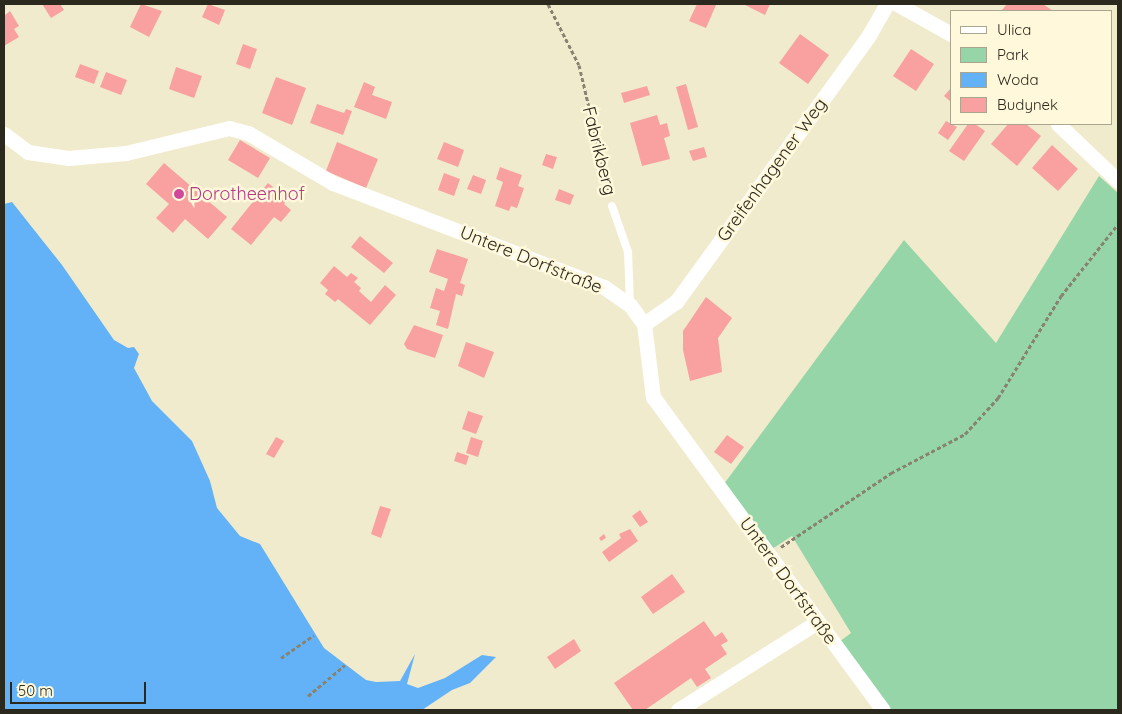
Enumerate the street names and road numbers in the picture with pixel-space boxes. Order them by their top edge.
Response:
street label: Greifenhagener Weg [713,94,831,246]
street label: Fabrikberg [578,104,620,198]
street label: Untere Dorfstraße [457,222,605,298]
street label: Untere Dorfstraße [735,513,841,649]

